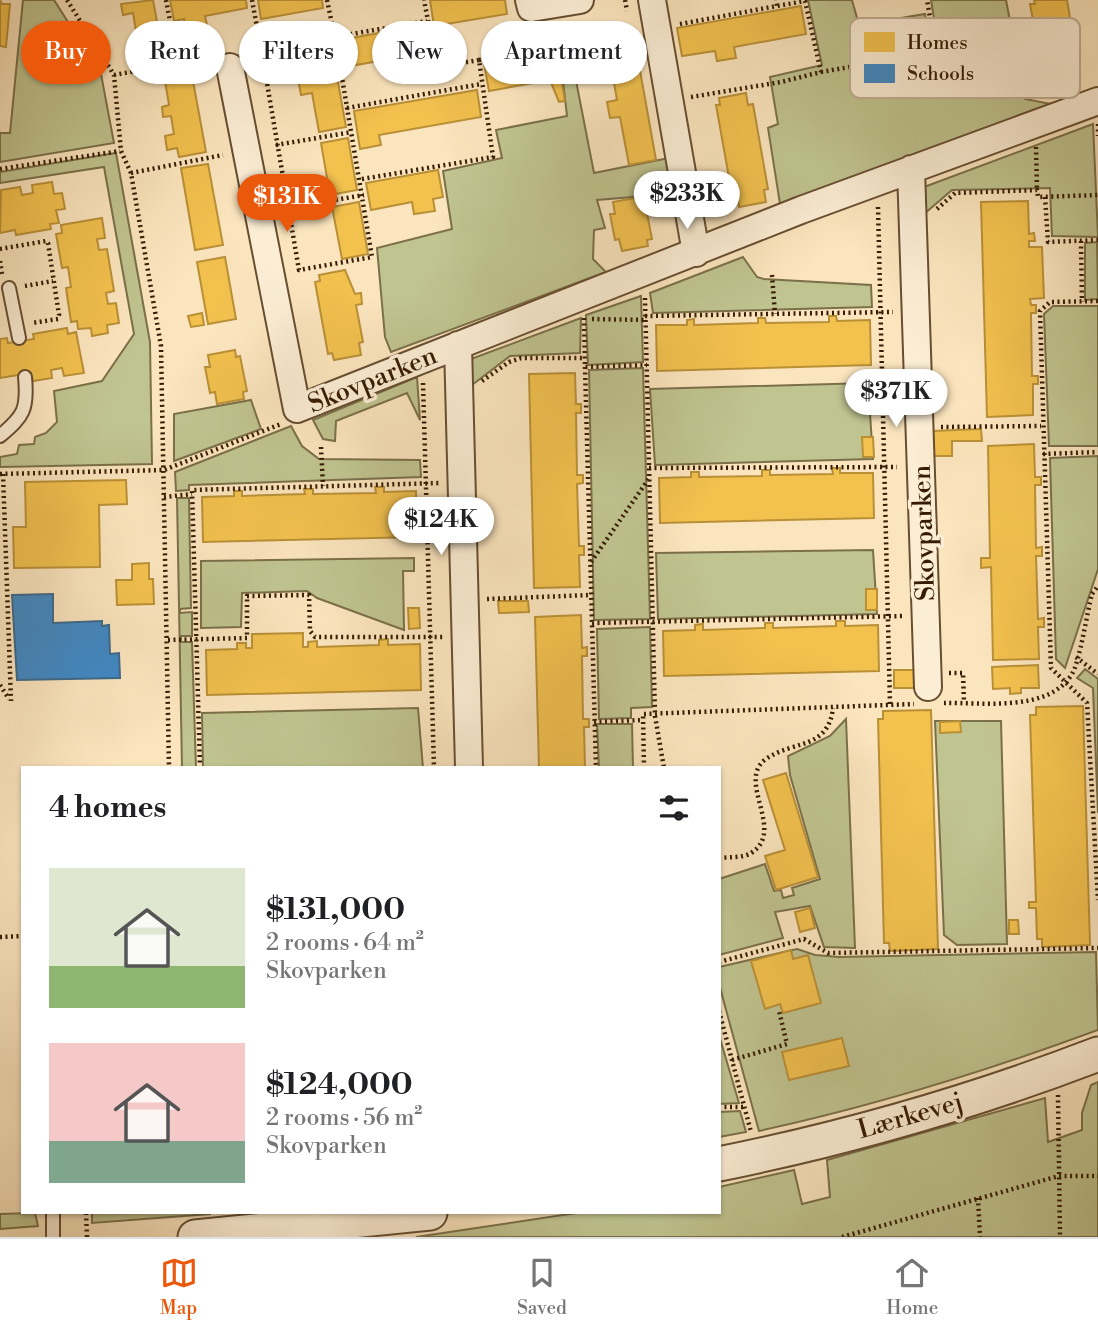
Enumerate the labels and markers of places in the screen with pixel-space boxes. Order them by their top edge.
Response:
pin: $233K [638,172,736,231]
pin: $131K [238,174,336,234]
pin: $371K [847,370,945,429]
pin: $124K [392,498,490,557]

